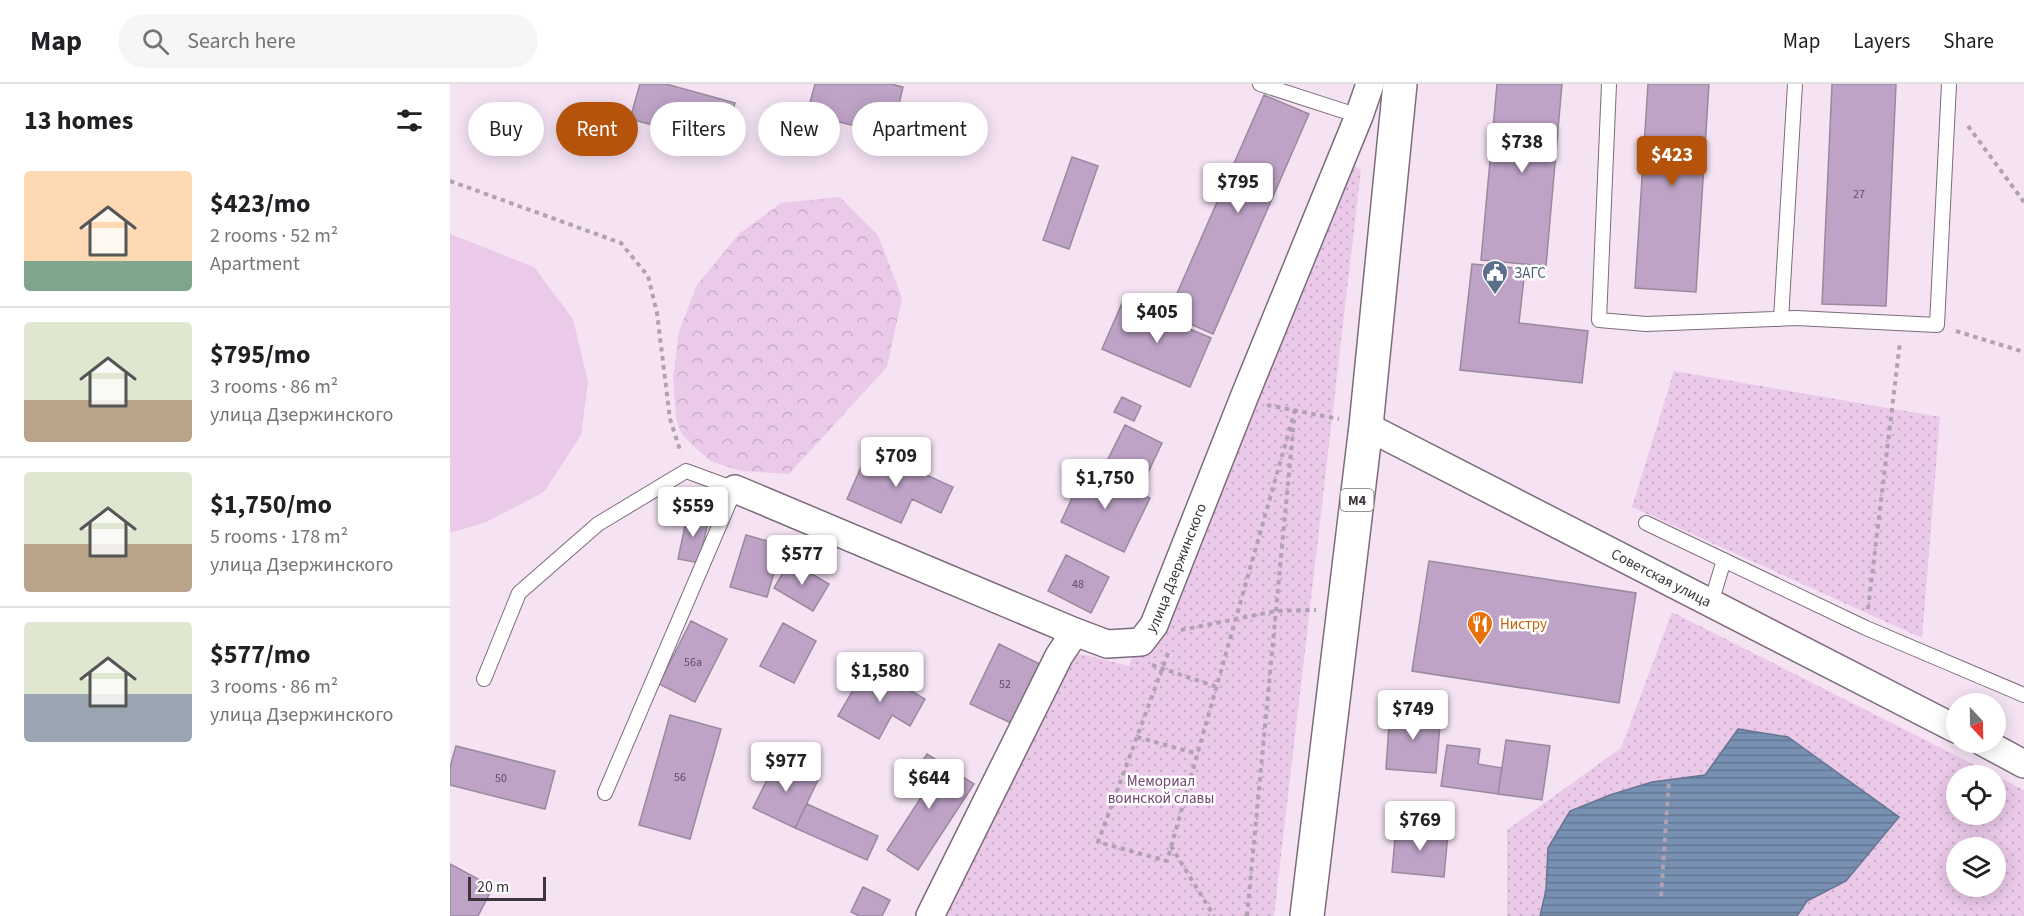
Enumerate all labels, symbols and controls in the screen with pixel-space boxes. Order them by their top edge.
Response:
search box [118,14,538,68]
text: Map [30,21,82,61]
icon: search [139,25,172,58]
text: Search here [187,25,296,57]
text: Map [1783,26,1820,56]
text: Layers [1853,26,1910,56]
text: Share [1943,26,1994,56]
text: 13 homes [24,102,133,139]
chip: Buy [468,102,544,156]
chip: Rent [556,102,638,156]
chip: Filters [650,102,746,156]
chip: New [758,102,840,156]
chip: Apartment [852,102,988,156]
icon: filters [393,104,426,137]
pin: $738 [1486,123,1558,174]
text: $738 [1501,128,1543,156]
pin: $423 [1636,136,1708,187]
text: $423 [1651,141,1693,169]
pin: $795 [1202,163,1274,214]
text: $795 [1217,168,1259,196]
text: $423/mo [210,185,310,222]
house number: 27 [1853,186,1865,203]
icon: home [72,195,144,267]
text: 2 rooms · 52 m² [210,222,338,250]
text: Apartment [210,250,300,278]
public building icon: ЗАГС [1480,258,1510,296]
place label: ЗАГС [1514,263,1546,284]
pin: $405 [1121,293,1193,344]
text: $405 [1136,298,1178,326]
text: $795/mo [210,336,310,373]
icon: home [72,346,144,418]
text: 3 rooms · 86 m² [210,373,338,401]
text: улица Дзержинского [210,401,393,429]
pin: $709 [860,437,932,488]
text: $709 [875,442,917,470]
pin: $1,750 [1056,459,1154,510]
text: $1,750 [1076,464,1134,492]
text: $1,750/mo [210,486,332,523]
pin: $559 [657,487,729,538]
road number: M4 [1340,489,1374,511]
text: $559 [672,492,714,520]
icon: home [72,496,144,568]
street label: улица Дзержинского [1142,500,1212,637]
text: 5 rooms · 178 m² [210,523,348,551]
pin: $577 [766,535,838,586]
text: $577 [781,540,823,568]
street label: Советская улица [1607,544,1715,613]
text: улица Дзержинского [210,551,393,579]
house number: 48 [1072,576,1084,593]
restaurant icon: Нистру [1465,609,1495,647]
place label: Нистру [1500,614,1547,635]
text: $577/mo [210,636,310,673]
icon: home [72,646,144,718]
pin: $1,580 [831,652,929,703]
house number: 56а [684,654,702,671]
text: $1,580 [851,657,909,685]
text: 3 rooms · 86 m² [210,673,338,701]
house number: 52 [999,676,1011,693]
pin: $749 [1377,690,1449,741]
north arrow [1946,693,2006,753]
map controls [1946,693,2006,897]
text: $749 [1392,695,1434,723]
text: улица Дзержинского [210,701,393,729]
pin: $977 [750,742,822,793]
text: $977 [765,747,807,775]
pin: $644 [893,759,965,810]
text: $644 [908,764,950,792]
button: locate [1946,765,2006,825]
house number: 56 [674,769,686,786]
house number: 50 [495,770,507,787]
park label: Мемориал воинской славы [1108,771,1214,809]
pin: $769 [1384,801,1456,852]
text: $769 [1399,806,1441,834]
button: layers [1946,837,2006,897]
scale bar [468,874,546,902]
text: 20 m [477,876,509,898]

